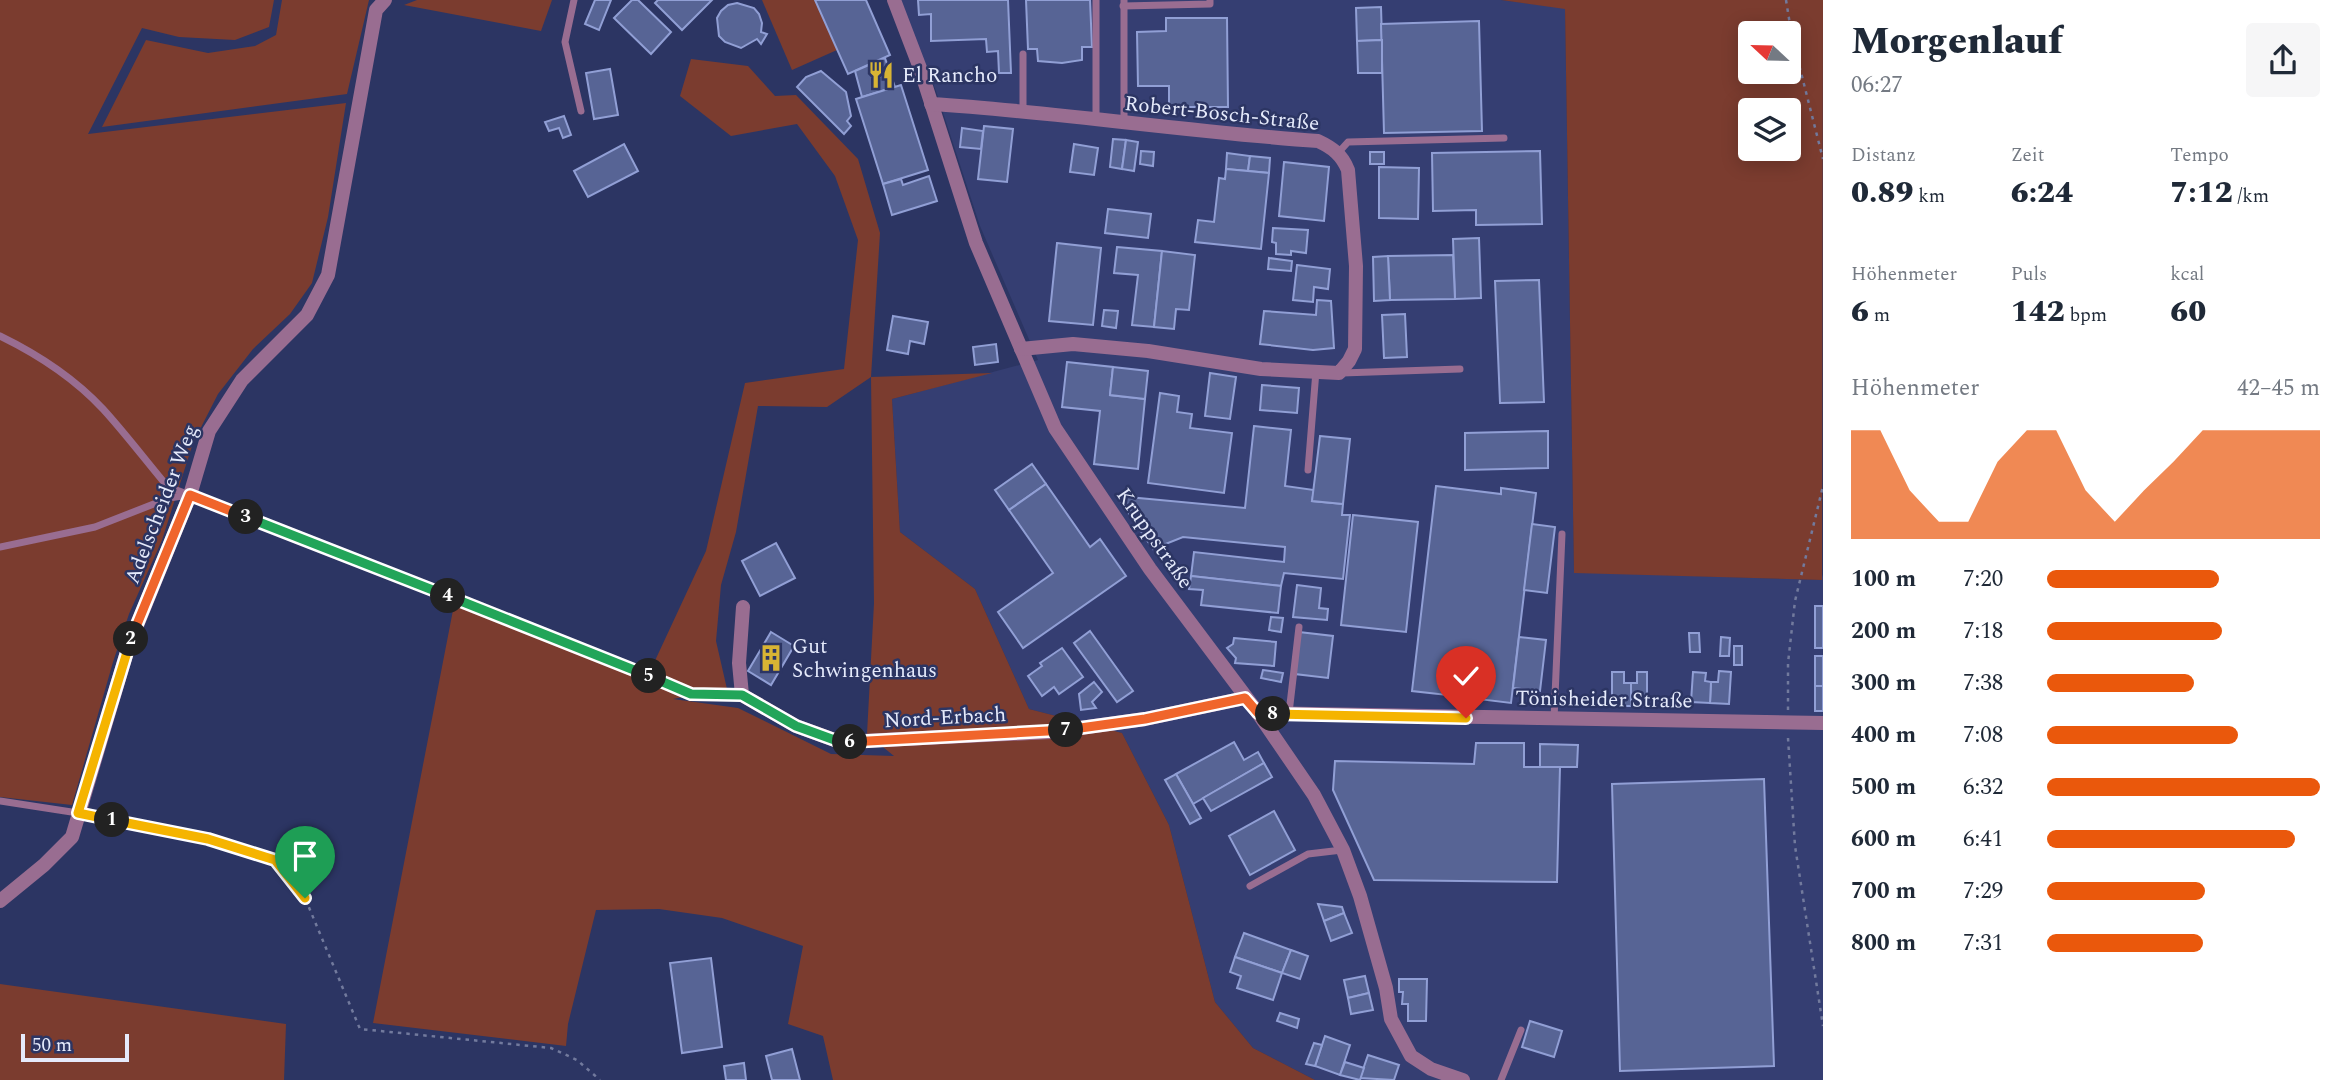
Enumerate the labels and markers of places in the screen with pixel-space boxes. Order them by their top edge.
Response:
restaurant icon: El Rancho [866,60,896,90]
place label: El Rancho [902,60,997,92]
pin: 3 [229,500,264,534]
pin: 4 [430,578,466,614]
pin: 2 [114,622,148,656]
place label: Gut Schwingenhaus [792,631,937,687]
building icon: Gut Schwingenhaus [756,643,786,673]
pin [1436,646,1496,718]
pin: 5 [632,658,666,694]
pin: 8 [1256,696,1290,732]
pin: 7 [1048,712,1084,748]
pin: 6 [832,724,868,760]
pin: 1 [94,802,130,838]
pin [275,826,335,898]

